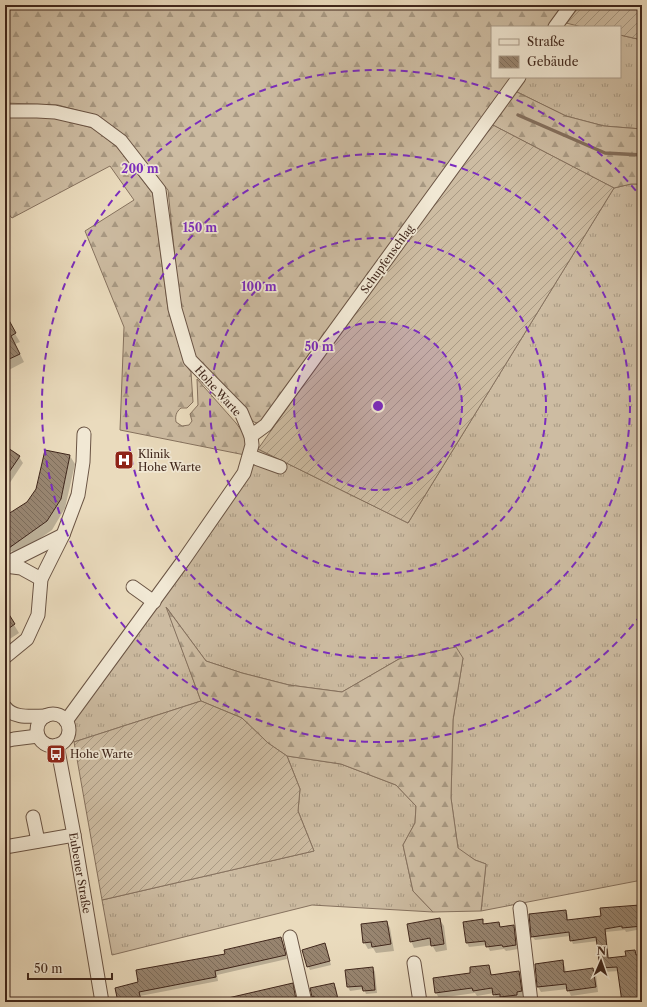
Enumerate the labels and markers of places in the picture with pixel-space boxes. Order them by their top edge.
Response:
centre of rings [371,399,385,413]
place label: Klinik Hohe Warte [138,447,201,474]
hospital icon: Klinik Hohe Warte [113,449,135,471]
bus stop icon: Hohe Warte [45,743,67,765]
place label: Hohe Warte [70,747,133,761]

